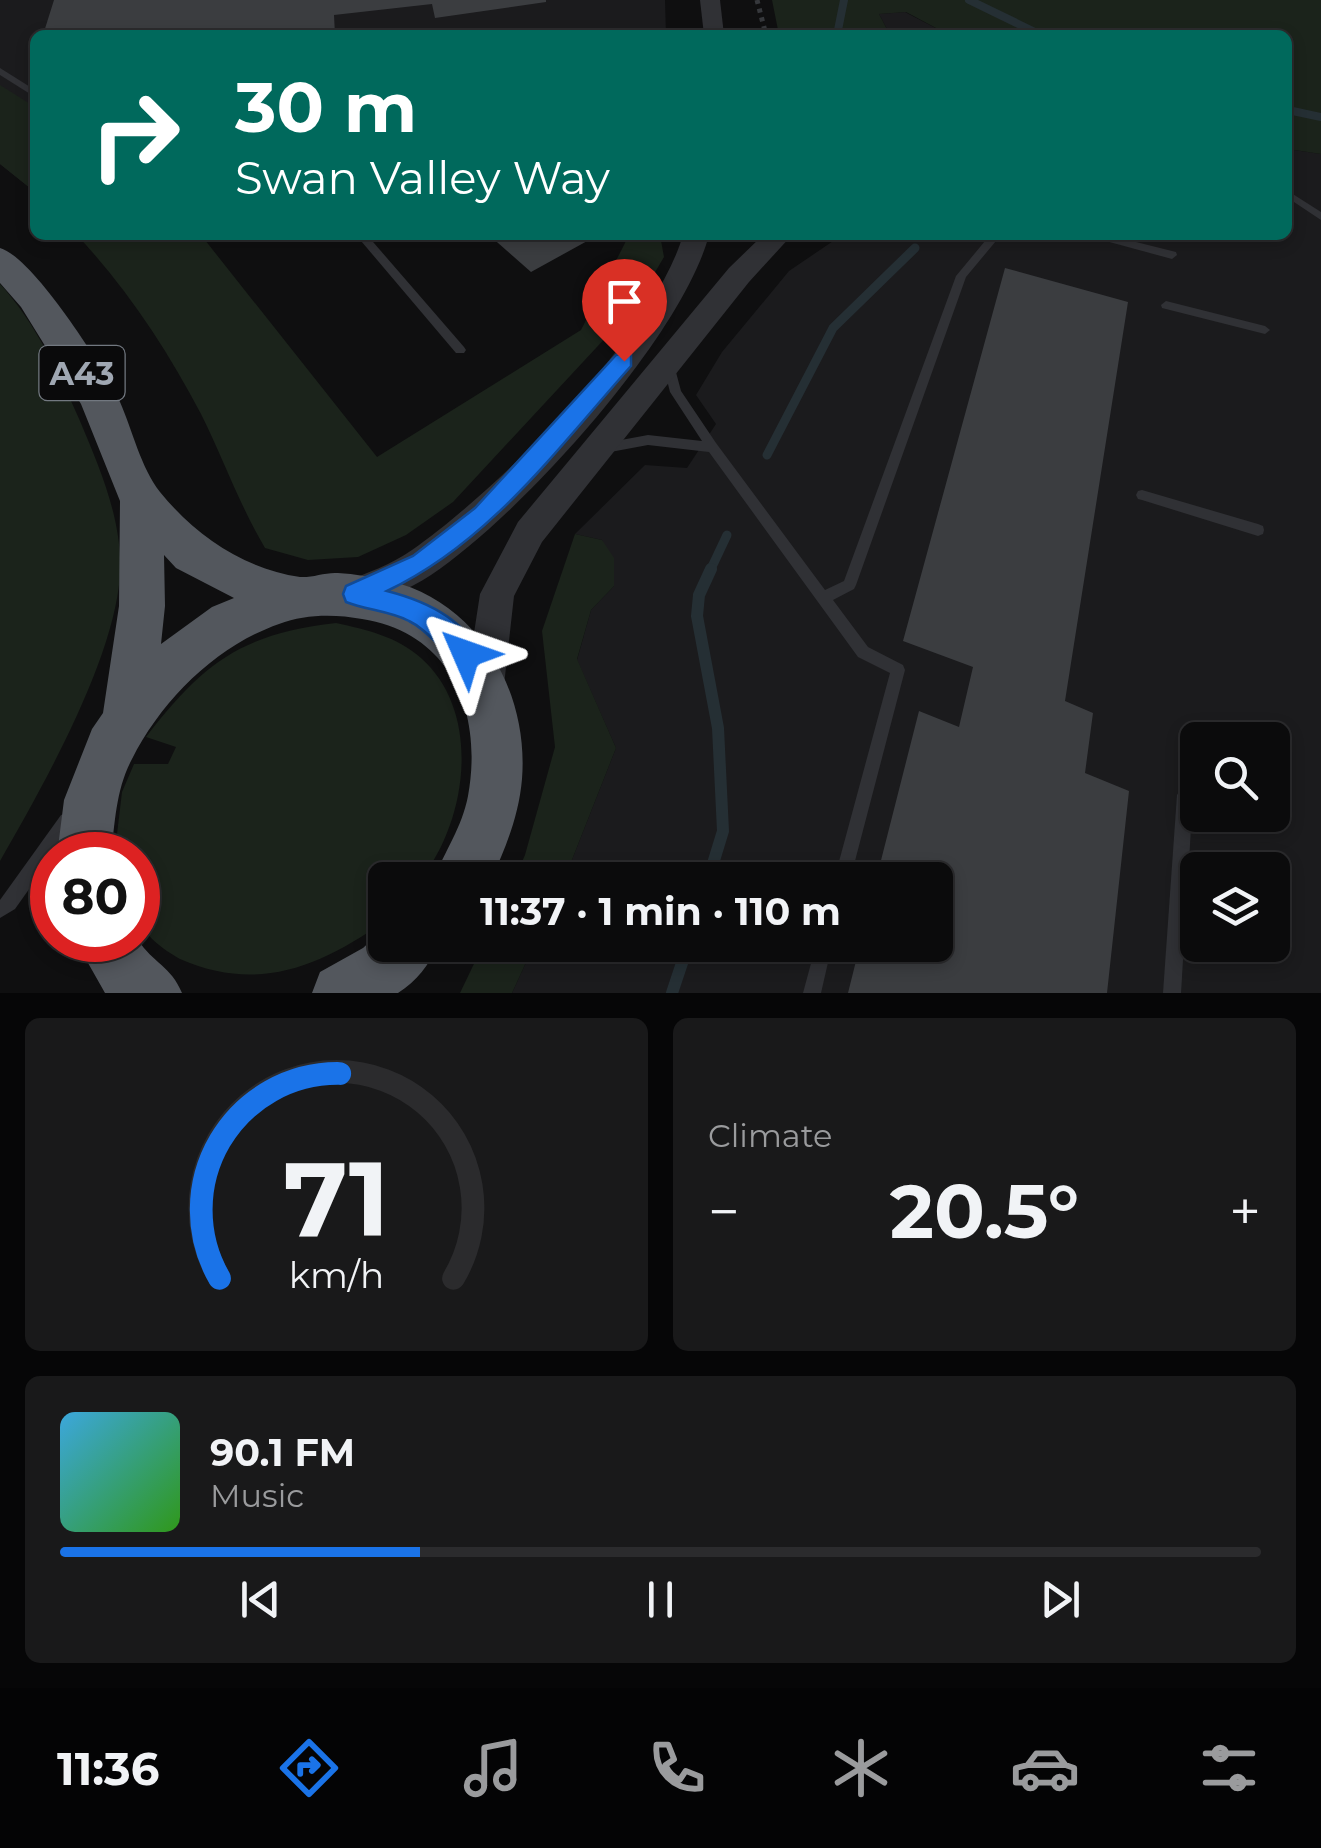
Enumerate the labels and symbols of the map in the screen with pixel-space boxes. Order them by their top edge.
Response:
pin [582,259,667,362]
road number: A43 [39,346,124,400]
position arrow [414,602,518,706]
speed limit sign: 80 [30,832,160,962]

